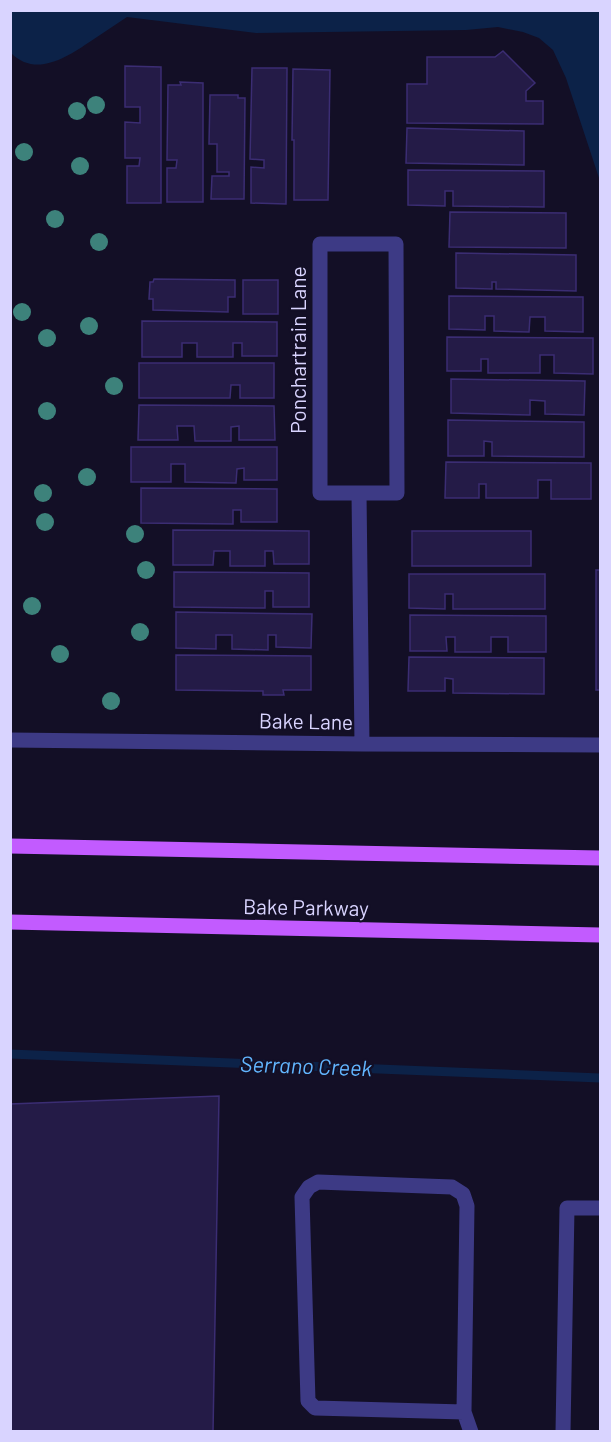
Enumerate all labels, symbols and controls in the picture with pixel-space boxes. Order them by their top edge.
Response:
street label: Ponchartrain Lane [285,266,310,434]
street label: Bake Lane [259,707,353,734]
street label: Bake Parkway [243,893,369,920]
water label: Serrano Creek [240,1050,373,1080]

